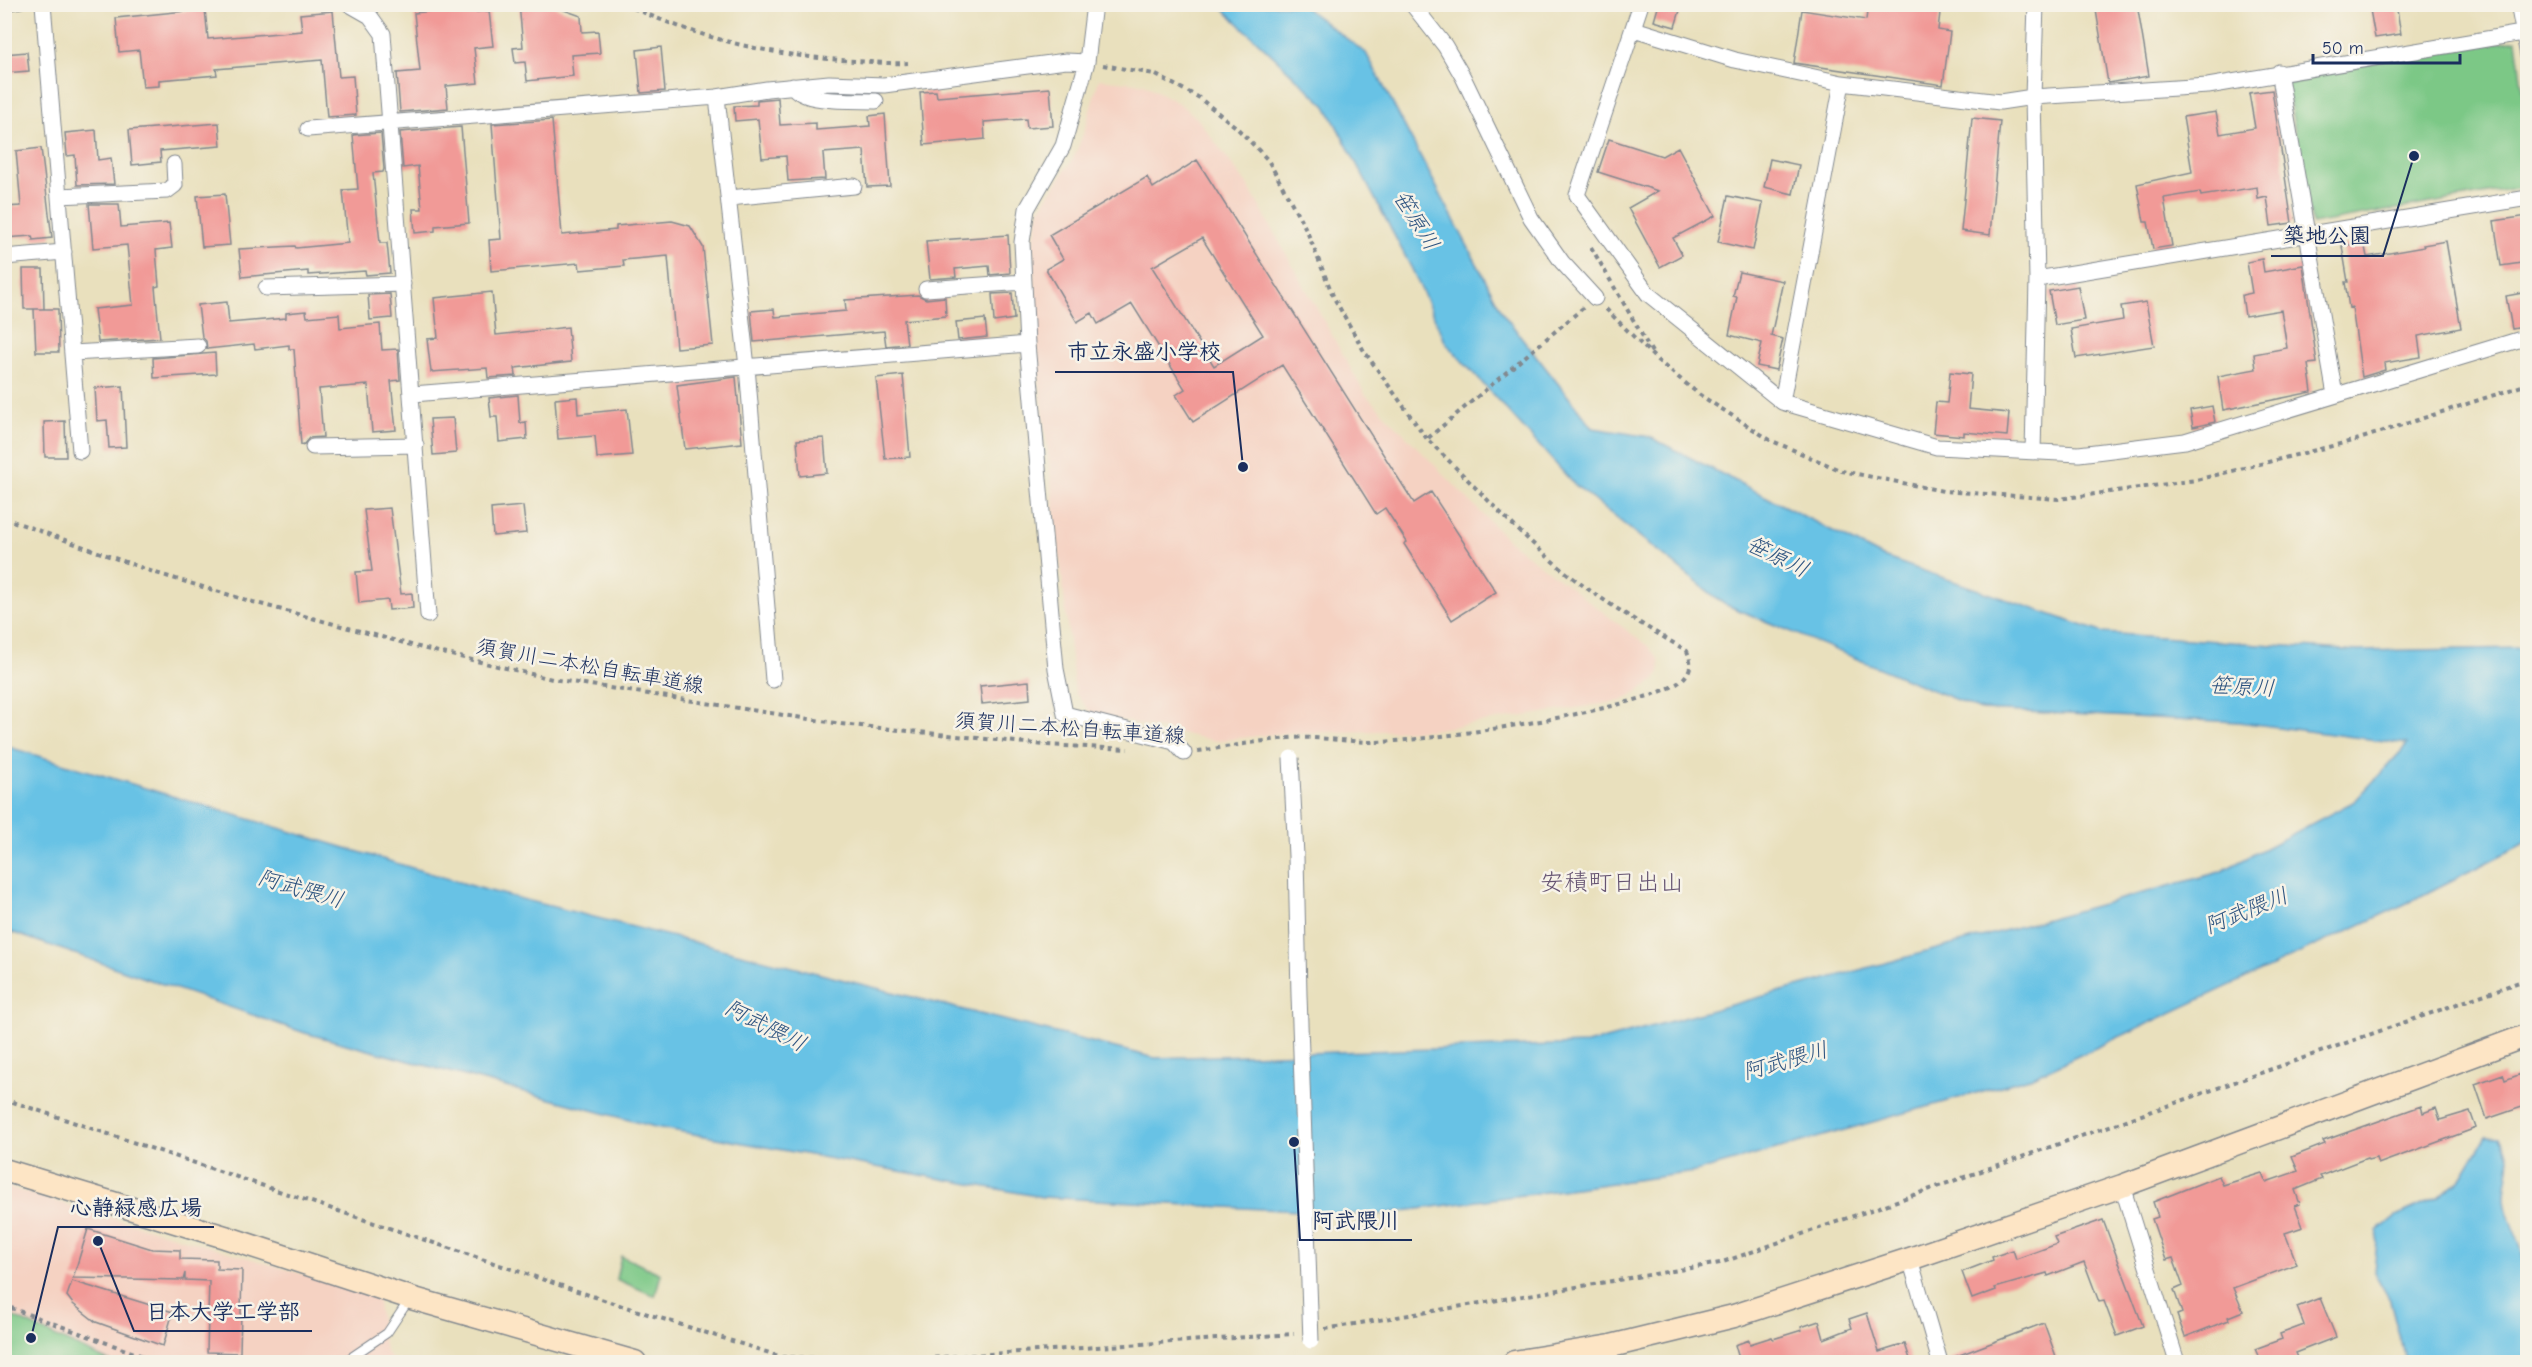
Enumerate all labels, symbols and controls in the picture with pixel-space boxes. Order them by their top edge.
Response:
scale bar [2313,27,2460,65]
text: 50 m [2322,38,2364,59]
water label: 笹原川 [1388,186,1445,255]
callout: 築地公園 [2271,216,2383,256]
text: 築地公園 [2283,223,2371,249]
callout: 市立永盛小学校 [1055,332,1233,372]
text: 市立永盛小学校 [1067,339,1221,365]
water label: 笹原川 [1742,531,1813,583]
street label: 須賀川二本松自転車道線 [474,634,706,698]
water label: 笹原川 [2208,672,2276,702]
street label: 須賀川二本松自転車道線 [954,708,1186,748]
water label: 阿武隈川 [255,864,347,914]
district label: 安積町日出山 [1540,868,1684,896]
water label: 阿武隈川 [2201,882,2292,939]
water label: 阿武隈川 [720,994,811,1057]
water label: 阿武隈川 [1739,1036,1831,1086]
callout: 心静緑感広場 [58,1187,214,1227]
text: 心静緑感広場 [70,1195,202,1221]
callout: 阿武隈川 [1300,1200,1412,1240]
text: 阿武隈川 [1312,1208,1400,1234]
callout: 日本大学工学部 [134,1291,312,1331]
text: 日本大学工学部 [146,1299,300,1325]

